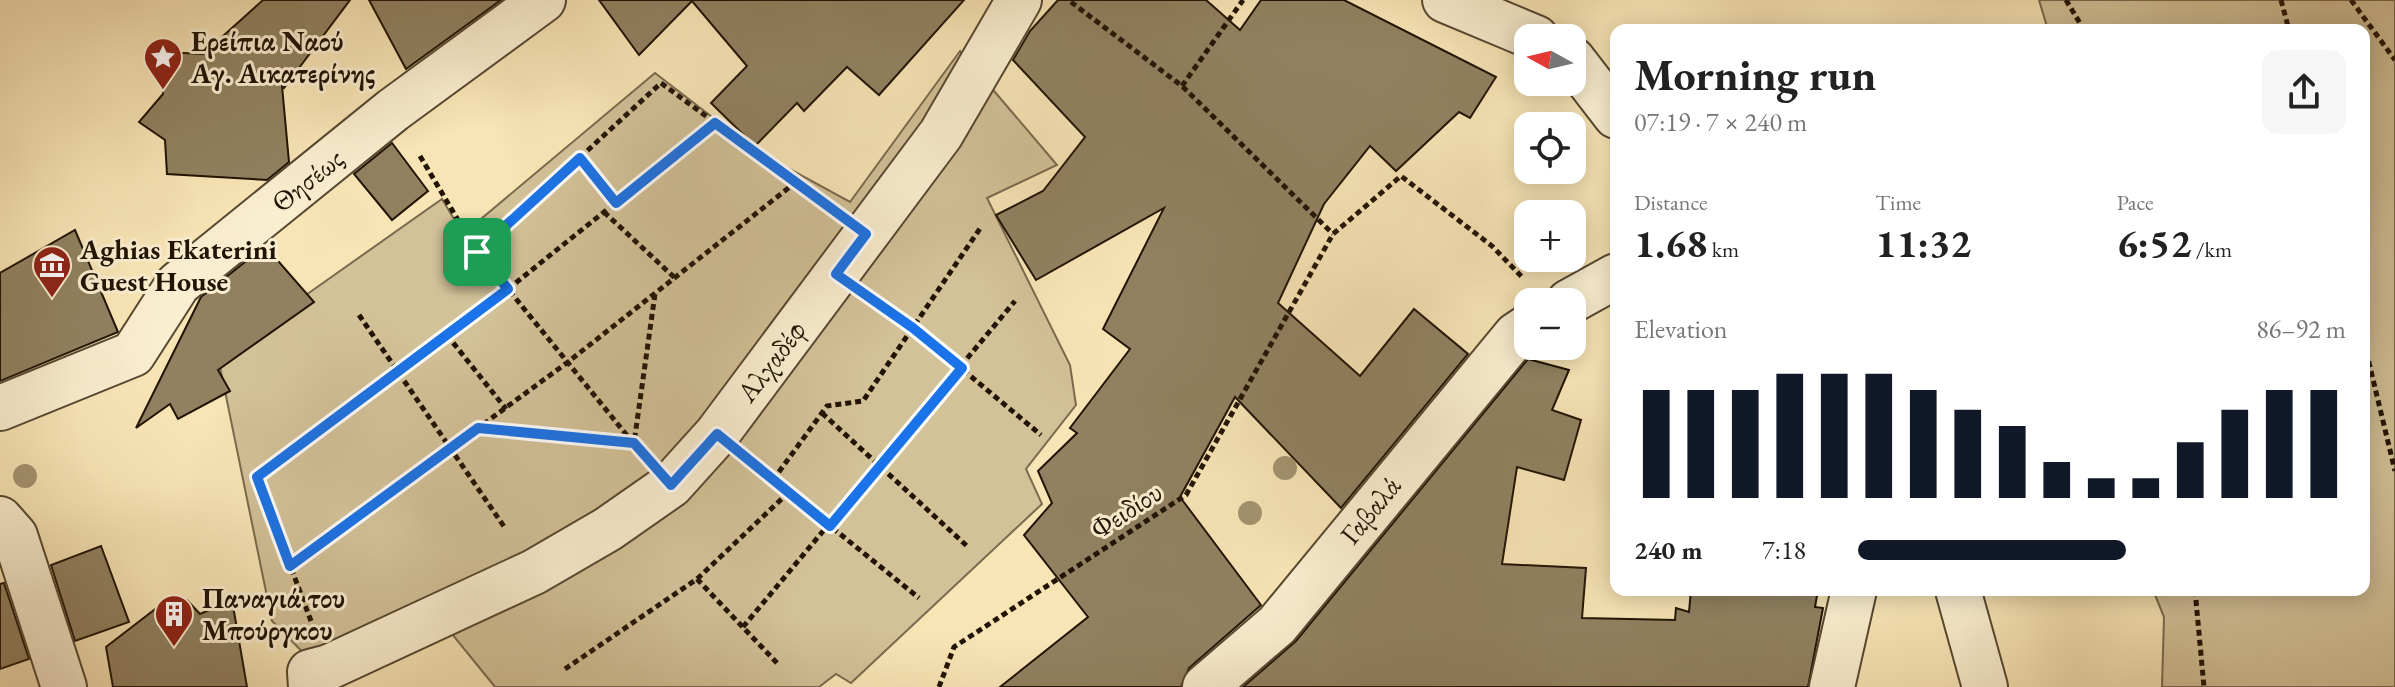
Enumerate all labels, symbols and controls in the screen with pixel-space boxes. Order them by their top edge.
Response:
place label: Ερείπια Ναού Αγ. Αικατερίνης [190,23,375,91]
north arrow [1514,24,1586,96]
map controls [1514,24,1586,360]
place icon: Ερείπια Ναού Αγ. Αικατερίνης [142,36,184,91]
text: Morning run [1634,46,1876,103]
button: share [2262,50,2346,134]
text: 07:19 · 7 × 240 m [1634,105,1807,139]
button: locate [1514,112,1586,184]
street label: Θησέως [264,140,350,220]
text: Distance [1634,188,1707,217]
text: Time [1875,188,1921,217]
text: Pace [2117,188,2154,217]
button: + [1514,200,1586,272]
text: 1.68 [1634,217,1707,269]
text: 11:32 [1875,217,1971,269]
text: 6:52 [2117,217,2191,269]
pin [443,218,511,286]
icon: arrive [455,230,499,274]
place label: Aghias Ekaterini Guest House [79,231,277,299]
text: km [1707,235,1739,264]
text: /km [2191,235,2232,264]
museum icon: Aghias Ekaterini Guest House [31,244,73,299]
button: − [1514,288,1586,360]
text: Elevation [1634,312,1728,346]
text: 86–92 m [2256,312,2346,346]
street label: Αλχαδέφ [728,313,814,410]
street label: Γαβαλά [1332,468,1408,551]
street label: Φειδίου [1083,473,1169,547]
text: 240 m [1634,533,1702,567]
text: 7:18 [1762,533,1806,567]
place label: Παναγιά του Μπούργκου [202,580,345,648]
building icon: Παναγιά του Μπούργκου [153,593,195,648]

